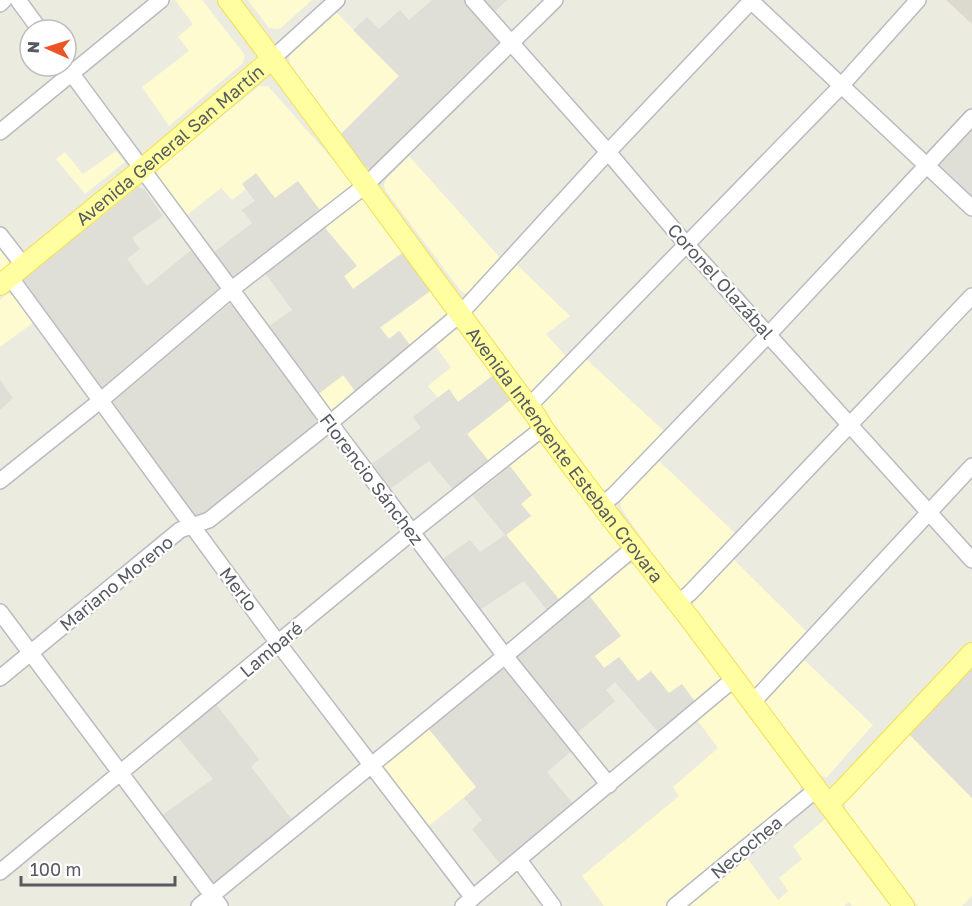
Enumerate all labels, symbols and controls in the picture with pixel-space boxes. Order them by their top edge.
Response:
north arrow [18,18,78,78]
text: N [23,41,43,54]
street label: Avenida General San Martín [71,60,268,230]
street label: Coronel Olazábal [663,219,779,344]
street label: Avenida Intendente Esteban Crovara [462,322,668,587]
street label: Florencio Sánchez [315,409,429,549]
street label: Mariano Moreno [55,531,177,635]
street label: Merlo [215,563,263,615]
street label: Lambaré [235,616,307,682]
street label: Necochea [706,811,786,883]
scale bar [21,849,176,887]
text: 100 m [30,858,81,880]

